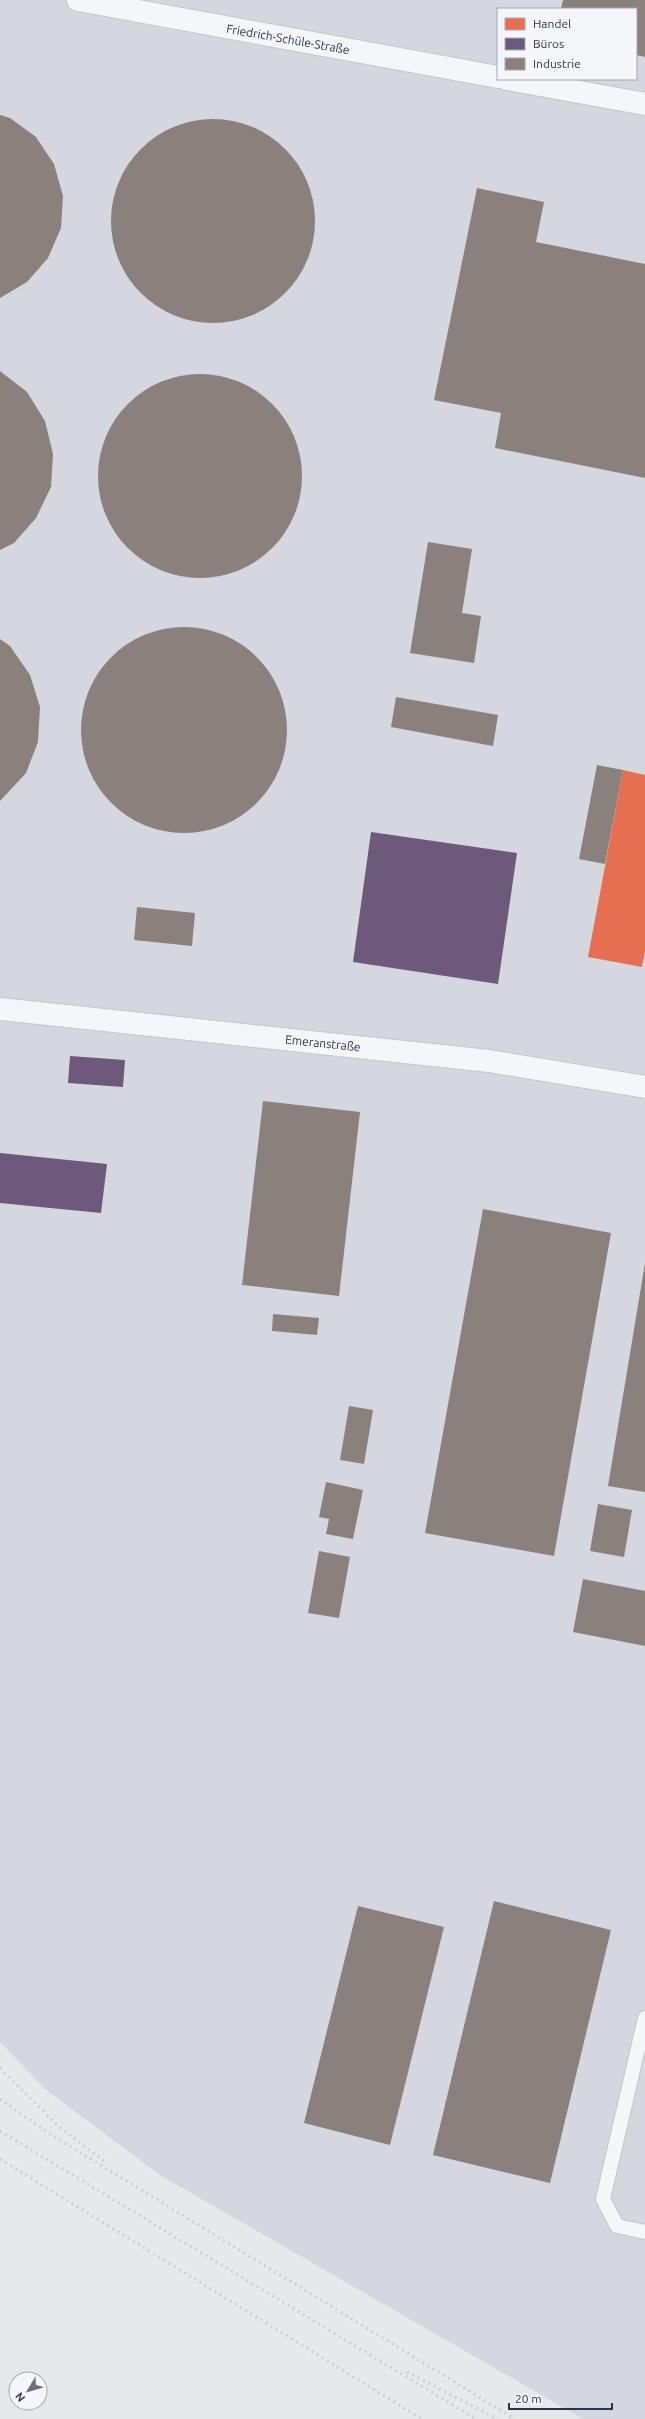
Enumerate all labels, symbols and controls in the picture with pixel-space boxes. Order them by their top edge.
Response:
legend [497,8,637,80]
text: Handel [533,17,571,30]
street label: Friedrich-Schüle-Straße [225,22,351,56]
text: Büros [533,37,564,50]
text: Industrie [533,57,581,70]
street label: Emeranstraße [285,1033,361,1053]
north arrow [8,2371,48,2411]
scale bar [509,2385,612,2411]
text: N [13,2390,27,2404]
text: 20 m [515,2392,542,2405]

